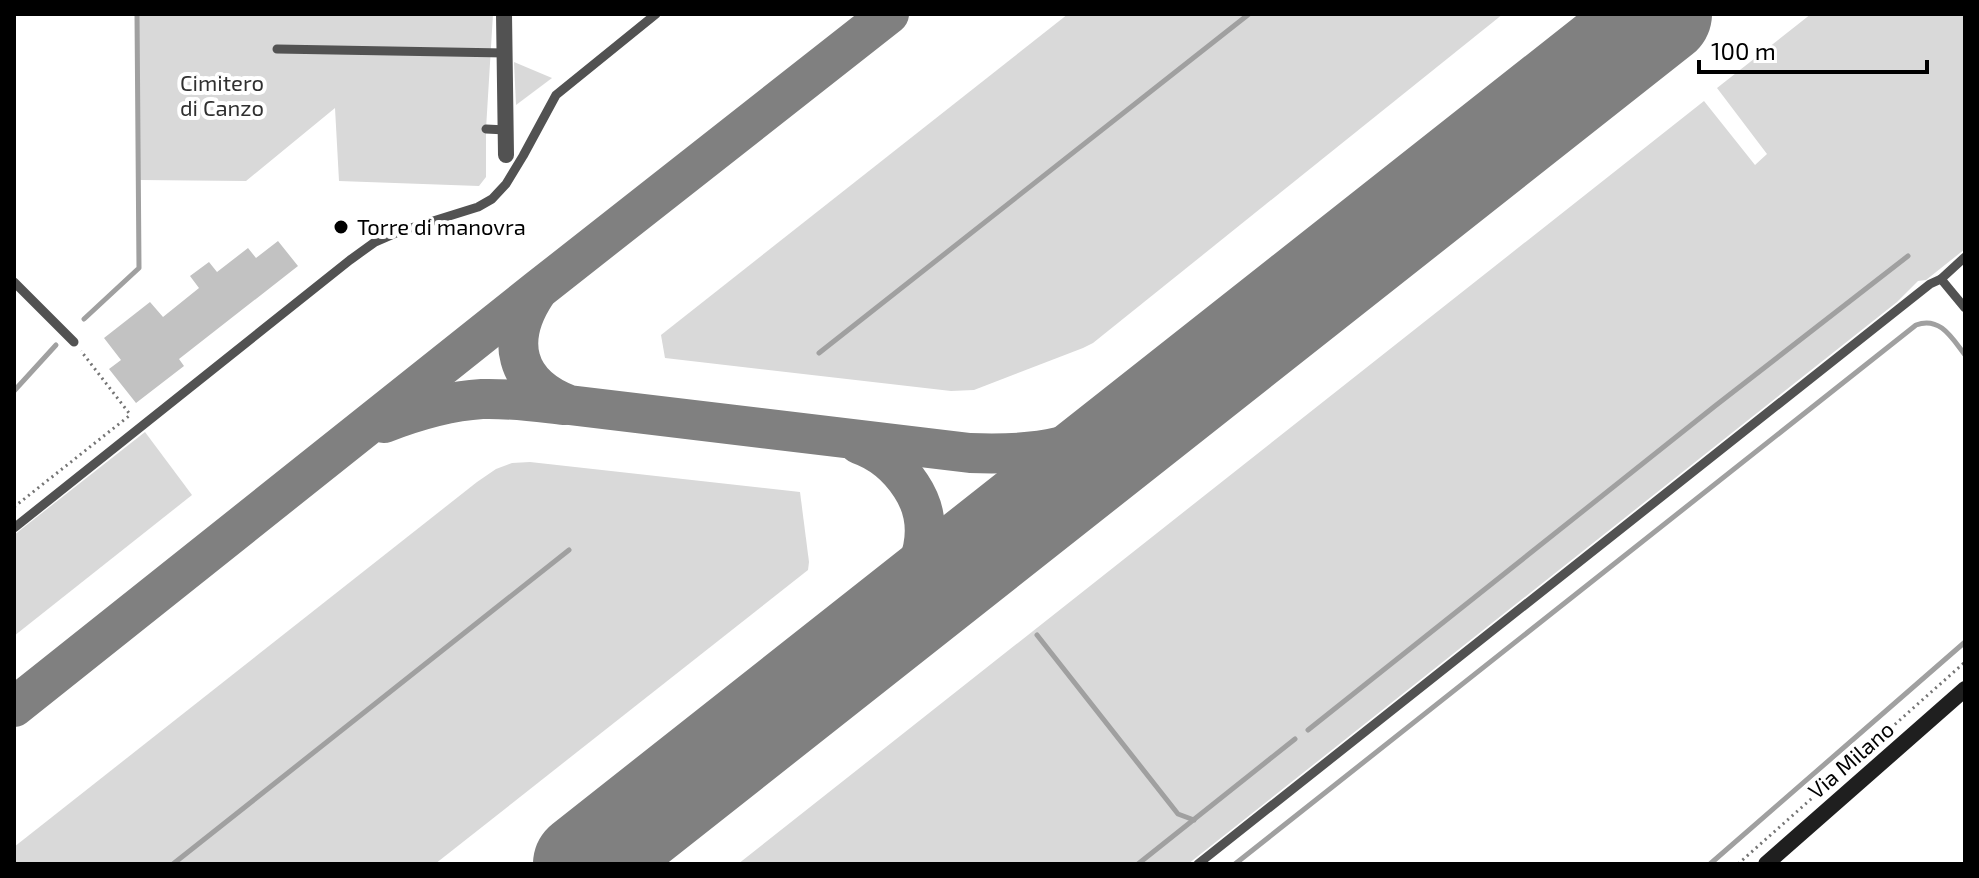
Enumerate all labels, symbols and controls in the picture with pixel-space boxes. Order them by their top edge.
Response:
scale bar [1699,24,1927,74]
text: 100 m [1711,36,1776,65]
park label: Cimitero di Canzo [180,69,264,120]
place label: Torre di manovra [357,213,526,239]
marker: Torre di manovra [332,218,350,236]
street label: Via Milano [1802,715,1898,803]

